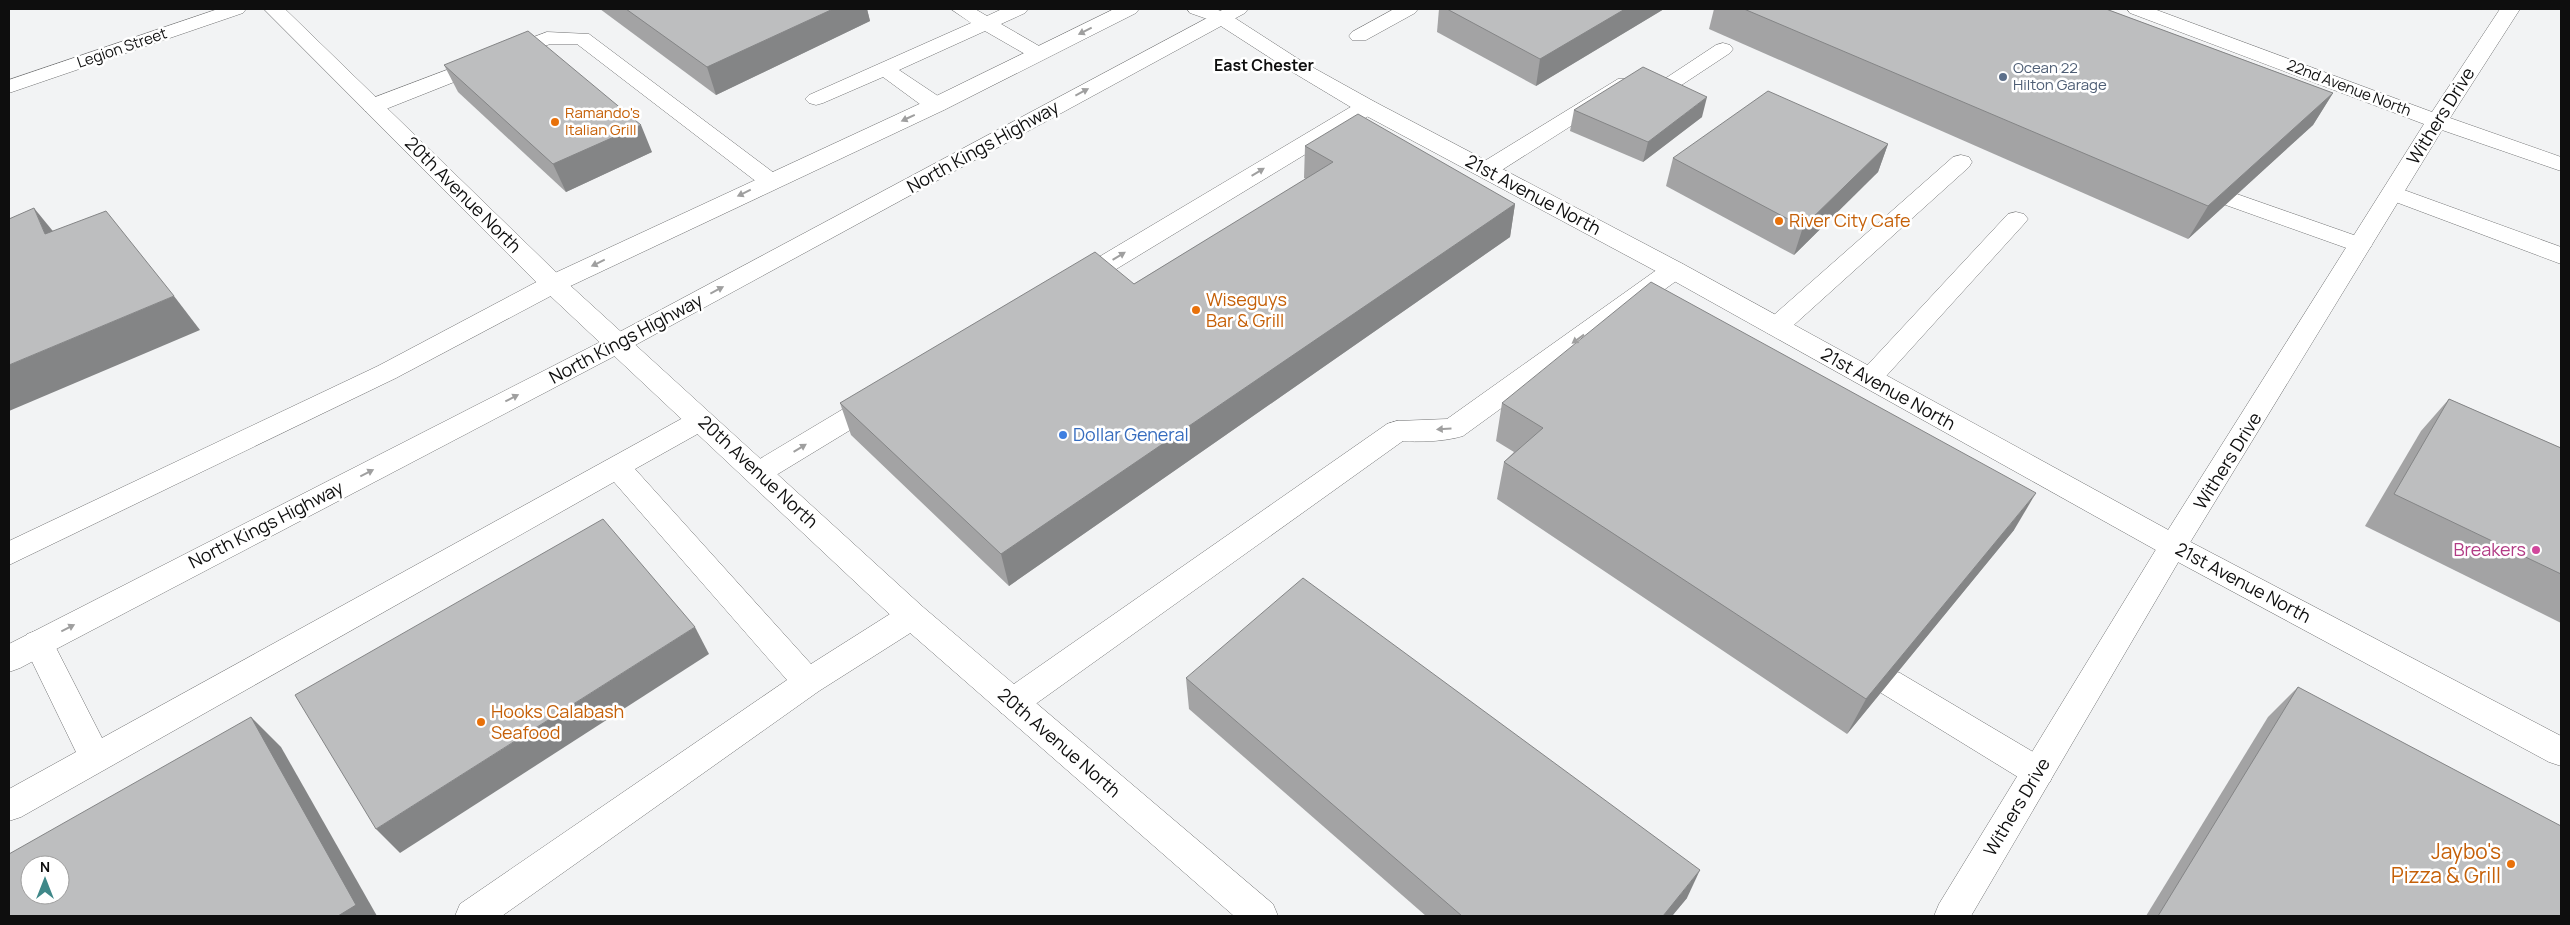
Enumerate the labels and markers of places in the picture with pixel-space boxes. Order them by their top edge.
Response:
place label: Ocean 22 Hilton Garage [2013,57,2107,95]
marker: Ocean 22 Hilton Garage [1997,71,2009,83]
place label: Ramando's Italian Grill [565,102,640,140]
marker: Ramando's Italian Grill [549,116,561,128]
place label: River City Cafe [1789,208,1910,232]
marker: River City Cafe [1773,215,1785,227]
place label: Wiseguys Bar & Grill [1206,287,1287,332]
marker: Wiseguys Bar & Grill [1190,304,1202,316]
place label: Dollar General [1073,422,1189,446]
marker: Dollar General [1057,429,1069,441]
place label: Breakers [2453,537,2526,561]
marker: Breakers [2530,544,2542,556]
place label: Hooks Calabash Seafood [491,699,624,744]
marker: Hooks Calabash Seafood [475,716,487,728]
place label: Jaybo's Pizza & Grill [2391,837,2501,889]
marker: Jaybo's Pizza & Grill [2505,858,2517,870]

